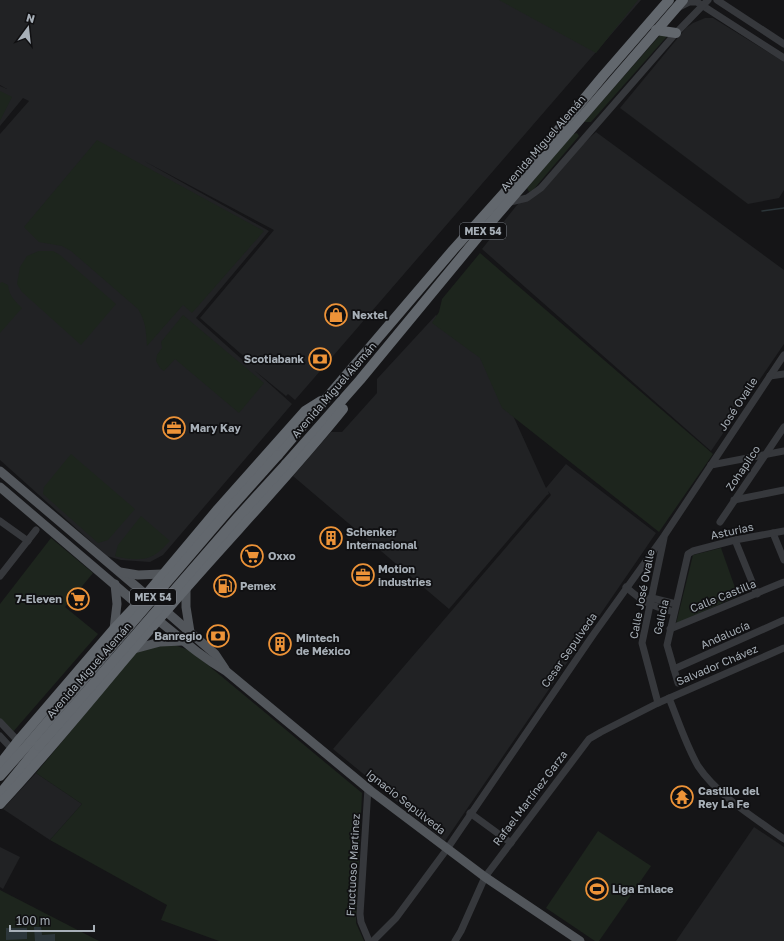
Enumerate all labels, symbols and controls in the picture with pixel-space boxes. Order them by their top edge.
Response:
north arrow [8,8,48,48]
text: N [25,10,36,25]
street label: Avenida Miguel Alemán [497,92,588,193]
road number: MEX 54 [460,223,506,239]
shop icon: Nextel [323,302,349,328]
place label: Nextel [352,308,388,321]
street label: Avenida Miguel Alemán [288,339,379,440]
bank icon: Scotiabank [307,346,333,372]
place label: Scotiabank [244,352,305,365]
street label: José Ovalle [715,375,760,433]
office icon: Mary Kay [161,415,187,441]
place label: Mary Kay [190,421,241,434]
street label: Zohapilco [723,442,763,493]
street label: Asturias [709,520,755,541]
building icon: Schenker Internacional [318,525,344,551]
place label: Schenker Internacional [346,525,418,551]
supermarket icon: Oxxo [239,543,265,569]
street label: Calle José Ovalle [626,548,657,640]
place label: Oxxo [268,549,296,562]
office icon: Motion industries [350,562,376,588]
place label: Motion industries [378,562,431,588]
fuel station icon: Pemex [212,573,238,599]
street label: Calle Castilla [688,576,758,615]
place label: Pemex [240,579,277,592]
supermarket icon: 7-Eleven [65,586,91,612]
road number: MEX 54 [130,589,176,605]
place label: 7-Eleven [16,592,62,605]
street label: Galicia [650,598,671,636]
street label: Cesar Sepulveda [538,610,599,690]
street label: Andalucía [698,618,751,651]
street label: Avenida Miguel Alemán [43,619,134,720]
bank icon: Banregio [205,623,231,649]
place label: Banregio [154,629,202,642]
building icon: Mintech de México [267,631,293,657]
place label: Mintech de México [296,631,351,657]
street label: Salvador Chávez [674,641,760,688]
street label: Rafael Martínez Garza [490,748,570,848]
street label: Ignacio Sepúlveda [364,767,449,837]
temple icon: Castillo del Rey La Fe [669,784,695,810]
place label: Castillo del Rey La Fe [698,784,760,810]
street label: Fructuoso Martinez [343,813,362,917]
sports icon: Liga Enlace [584,876,610,902]
place label: Liga Enlace [612,882,674,895]
scale bar [10,907,94,933]
text: 100 m [16,913,50,928]

